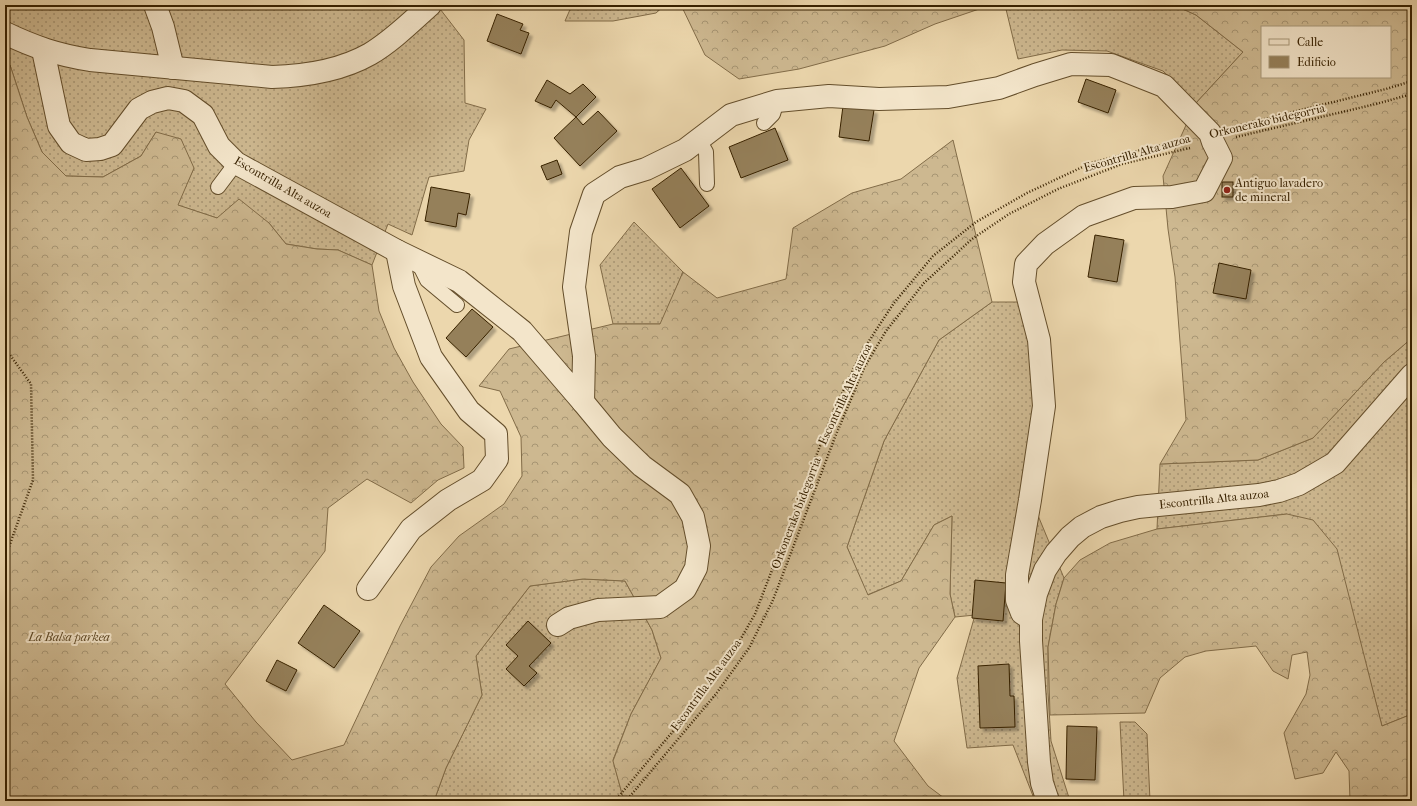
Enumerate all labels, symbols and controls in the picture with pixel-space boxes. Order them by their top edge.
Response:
legend [1261,26,1391,78]
text: Calle [1297,35,1323,49]
text: Edificio [1297,55,1336,69]
street label: Orkonerako bidegorria [1208,101,1327,141]
street label: Escontrilla Alta auzoa [1082,131,1192,175]
street label: Escontrilla Alta auzoa [232,153,335,221]
place label: Antiguo lavadero de mineral [1234,176,1323,204]
marker: Antiguo lavadero de mineral [1222,185,1232,195]
street label: Escontrilla Alta auzoa [815,341,875,447]
street label: Orkonerako bidegorria [768,455,824,571]
street label: Escontrilla Alta auzoa [1158,486,1270,512]
park label: La Balsa parkea [27,630,110,644]
street label: Escontrilla Alta auzoa [668,636,744,734]

